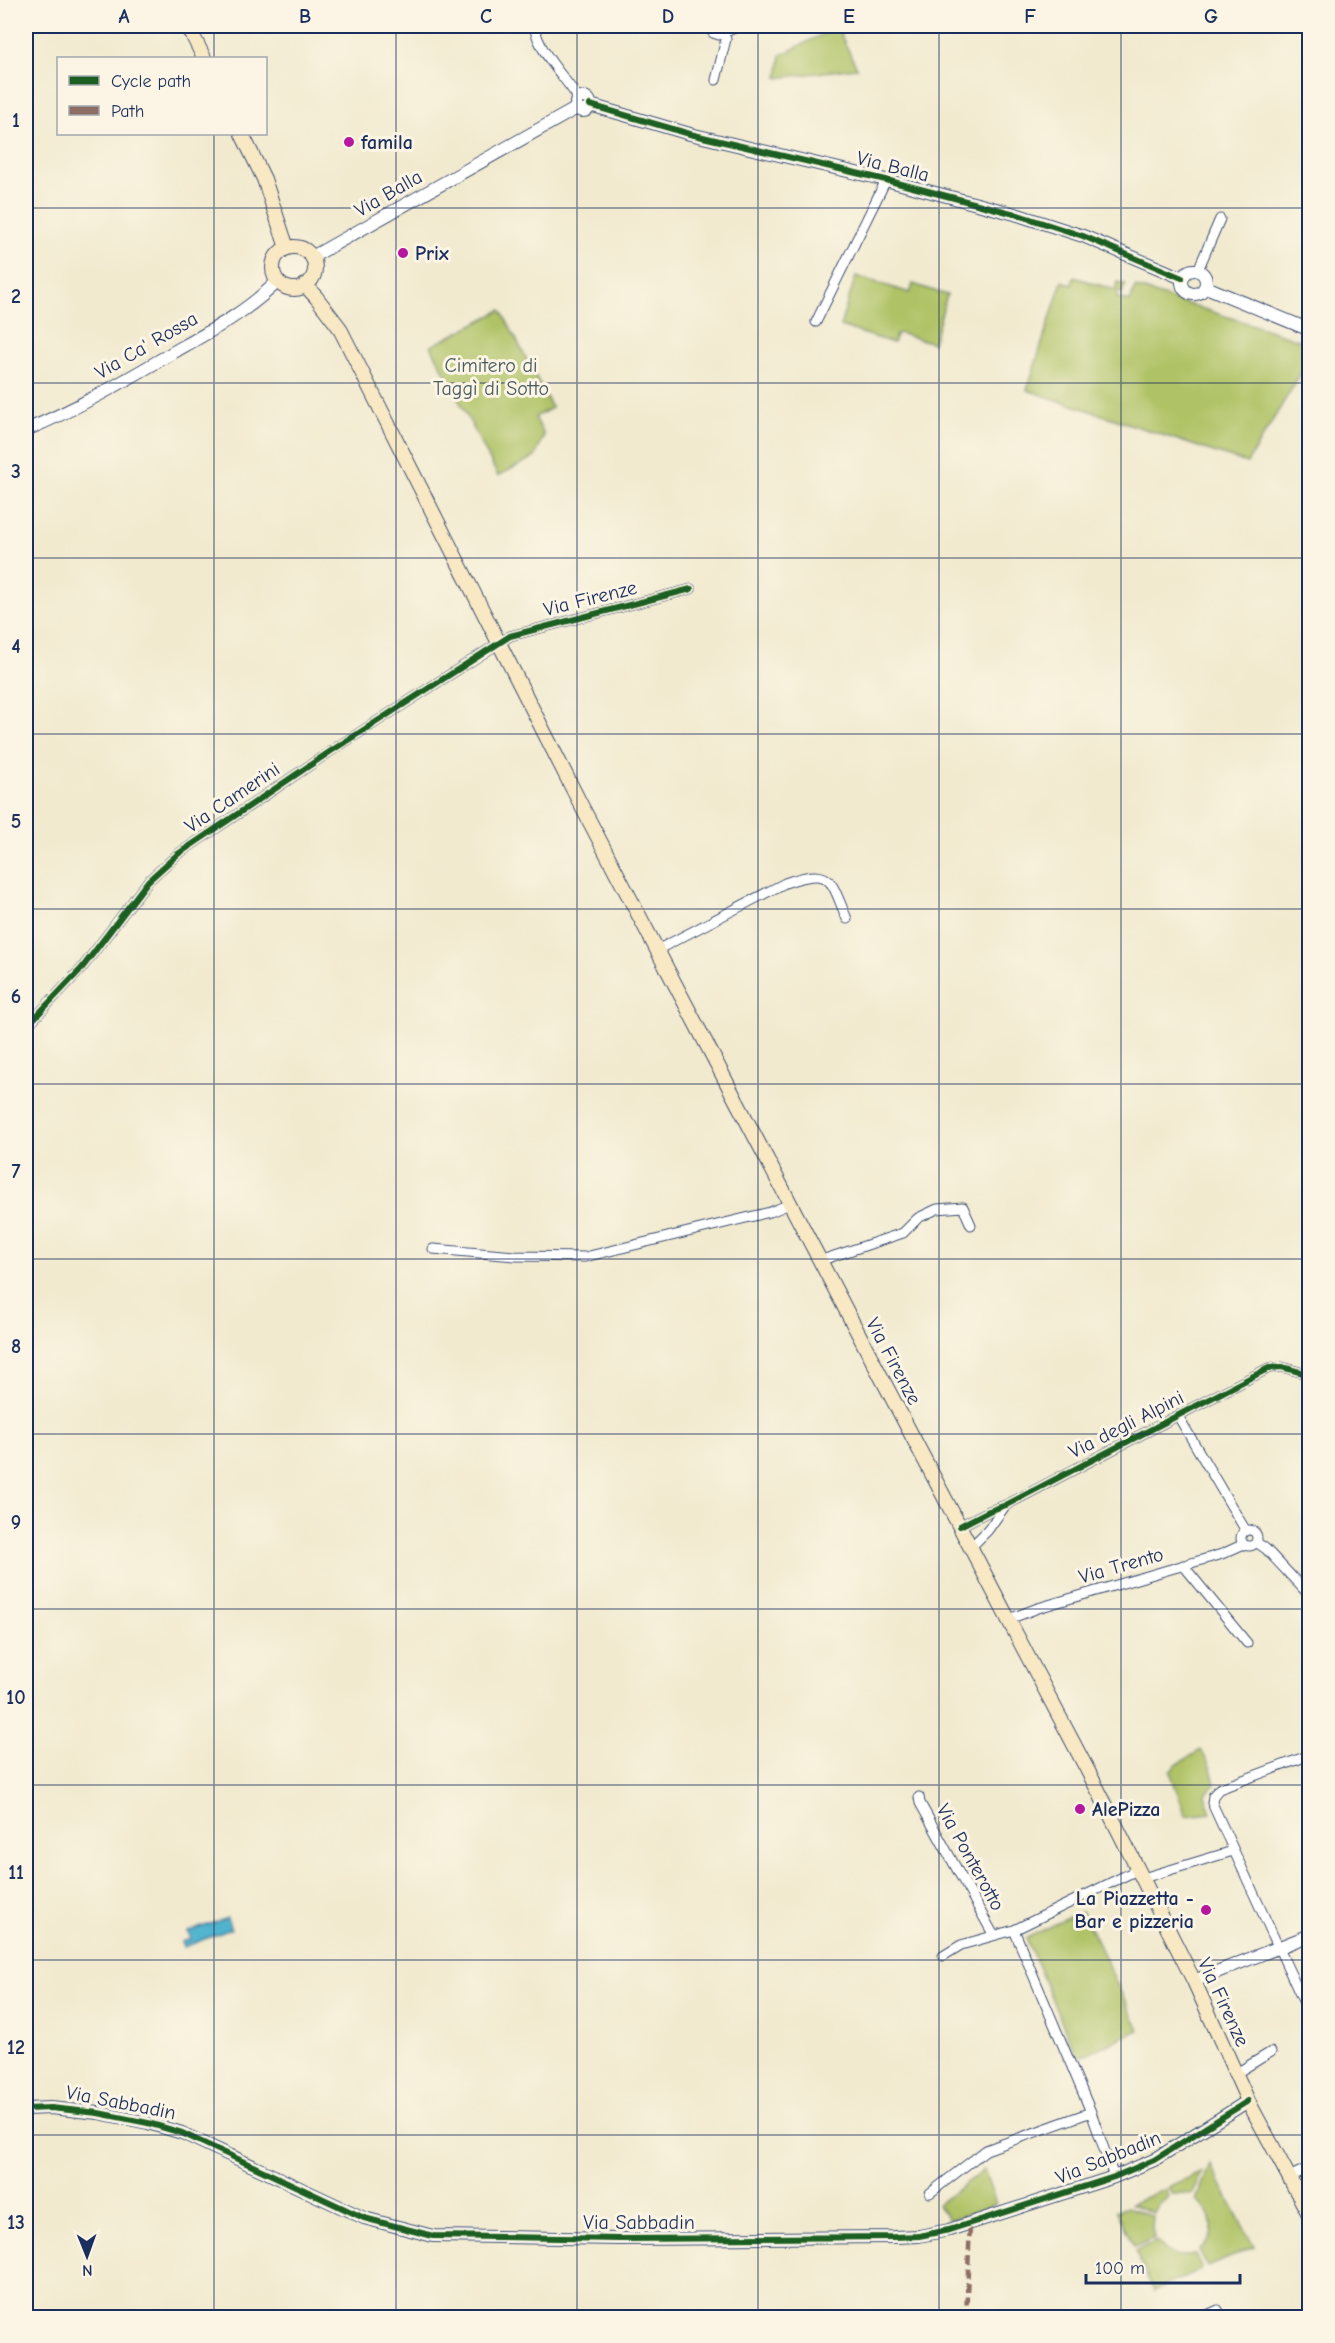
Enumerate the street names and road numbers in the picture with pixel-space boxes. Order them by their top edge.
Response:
street label: Via Balla [854,146,932,187]
street label: Via Balla [350,165,426,222]
street label: Via Ca' Rossa [91,307,202,384]
street label: Via Firenze [541,576,639,621]
street label: Via Camerini [180,757,284,838]
street label: Via Firenze [861,1314,926,1409]
street label: Via degli Alpini [1065,1386,1188,1463]
street label: Via Trento [1076,1542,1166,1589]
street label: Via Ponterotto [932,1800,1009,1915]
street label: Via Firenze [1193,1954,1254,2050]
street label: Via Sabbadin [64,2081,178,2124]
street label: Via Sabbadin [1052,2126,1164,2189]
street label: Via Sabbadin [583,2211,695,2234]

